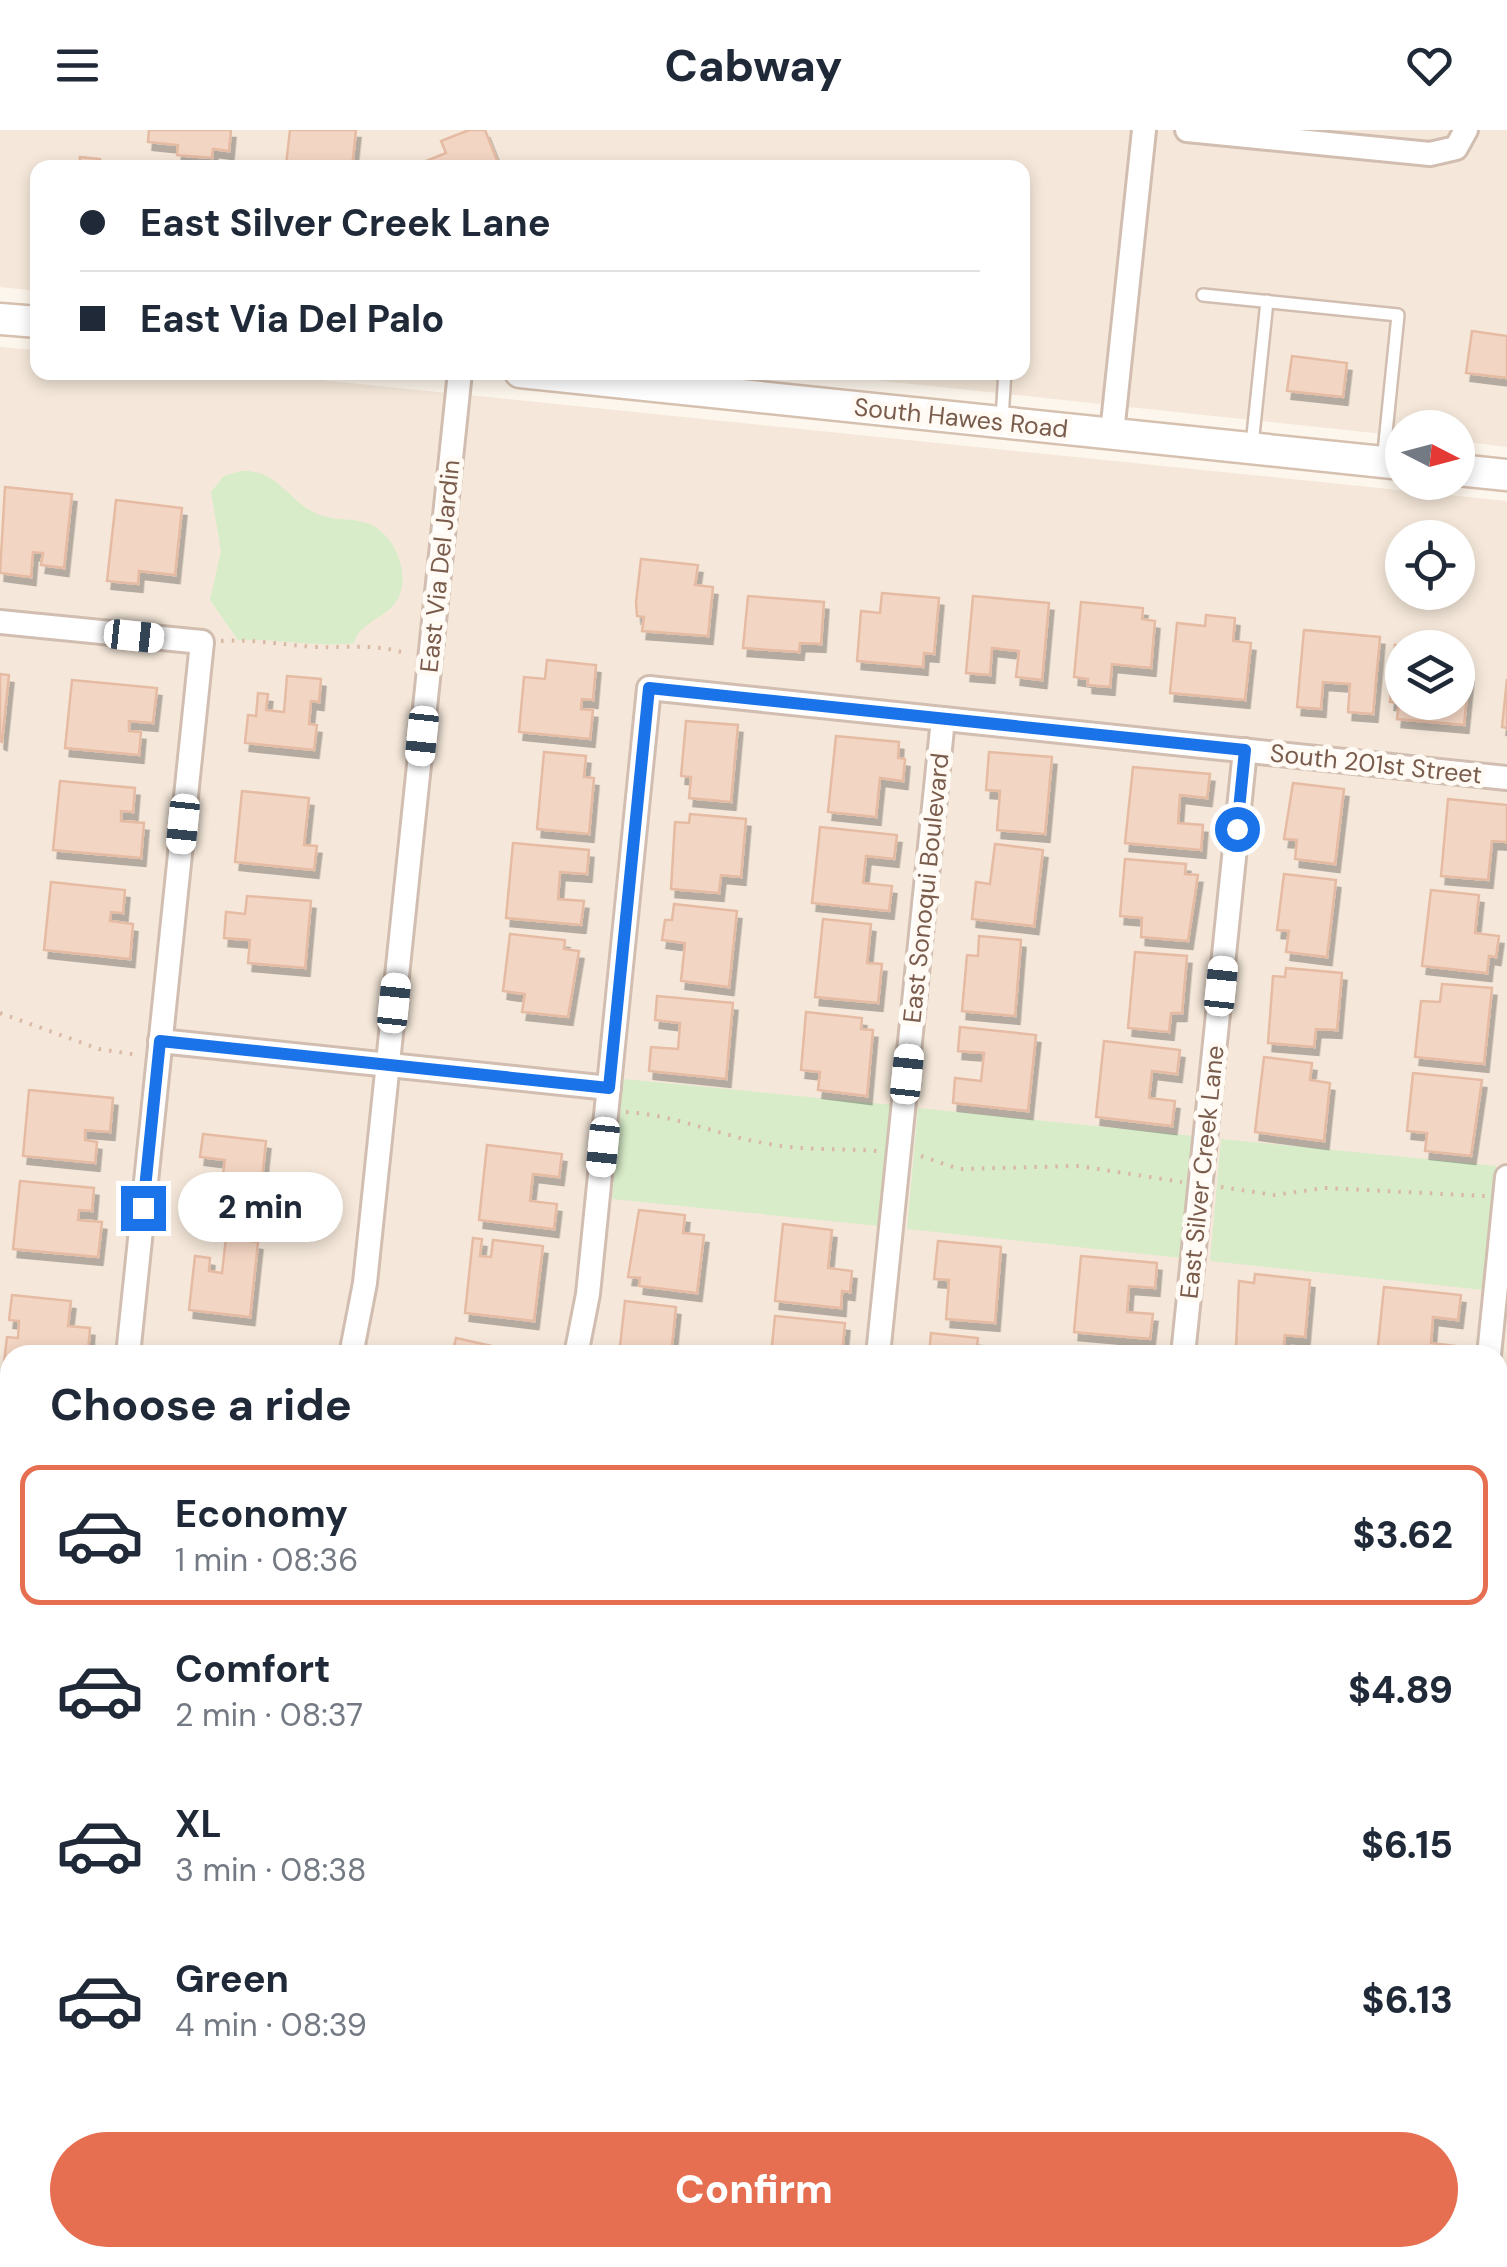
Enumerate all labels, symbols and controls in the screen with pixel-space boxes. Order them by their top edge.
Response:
text: Cabway [665,36,842,95]
icon: menu [50,38,105,93]
icon: heart [1402,38,1457,93]
text: East Silver Creek Lane [140,198,551,248]
text: East Via Del Palo [140,294,444,344]
street label: South Hawes Road [852,390,1070,446]
north arrow [1385,410,1475,500]
map controls [1385,410,1475,720]
street label: East Via Del Jardin [412,458,468,674]
button: locate [1385,520,1475,610]
car [103,618,165,654]
button: layers [1385,630,1475,720]
car [404,705,440,767]
street label: South 201st Street [1268,736,1484,792]
street label: East Sonoqui Boulevard [895,751,957,1025]
car [165,793,201,855]
route start [1215,807,1260,852]
car [1203,955,1239,1017]
car [376,972,412,1034]
car [889,1043,925,1105]
street label: East Silver Creek Lane [1172,1044,1232,1300]
car [585,1116,621,1178]
callout: 2 min [178,1173,343,1243]
route end [121,1186,166,1231]
text: 2 min [218,1186,303,1228]
text: Choose a ride [50,1375,352,1434]
text: Economy [175,1489,348,1539]
icon: car [55,1490,145,1580]
text: $3.62 [1353,1510,1453,1560]
text: 1 min · 08:36 [175,1539,358,1581]
text: Comfort [175,1644,331,1694]
icon: car [55,1645,145,1735]
text: $4.89 [1348,1665,1453,1715]
text: 2 min · 08:37 [175,1694,363,1736]
text: XL [175,1799,222,1849]
icon: car [55,1800,145,1890]
text: $6.15 [1361,1820,1453,1870]
text: 3 min · 08:38 [175,1849,367,1891]
text: Green [175,1954,289,2004]
icon: car [55,1955,145,2045]
text: $6.13 [1362,1975,1453,2025]
text: 4 min · 08:39 [175,2004,367,2046]
button: Confirm [50,2132,1458,2247]

